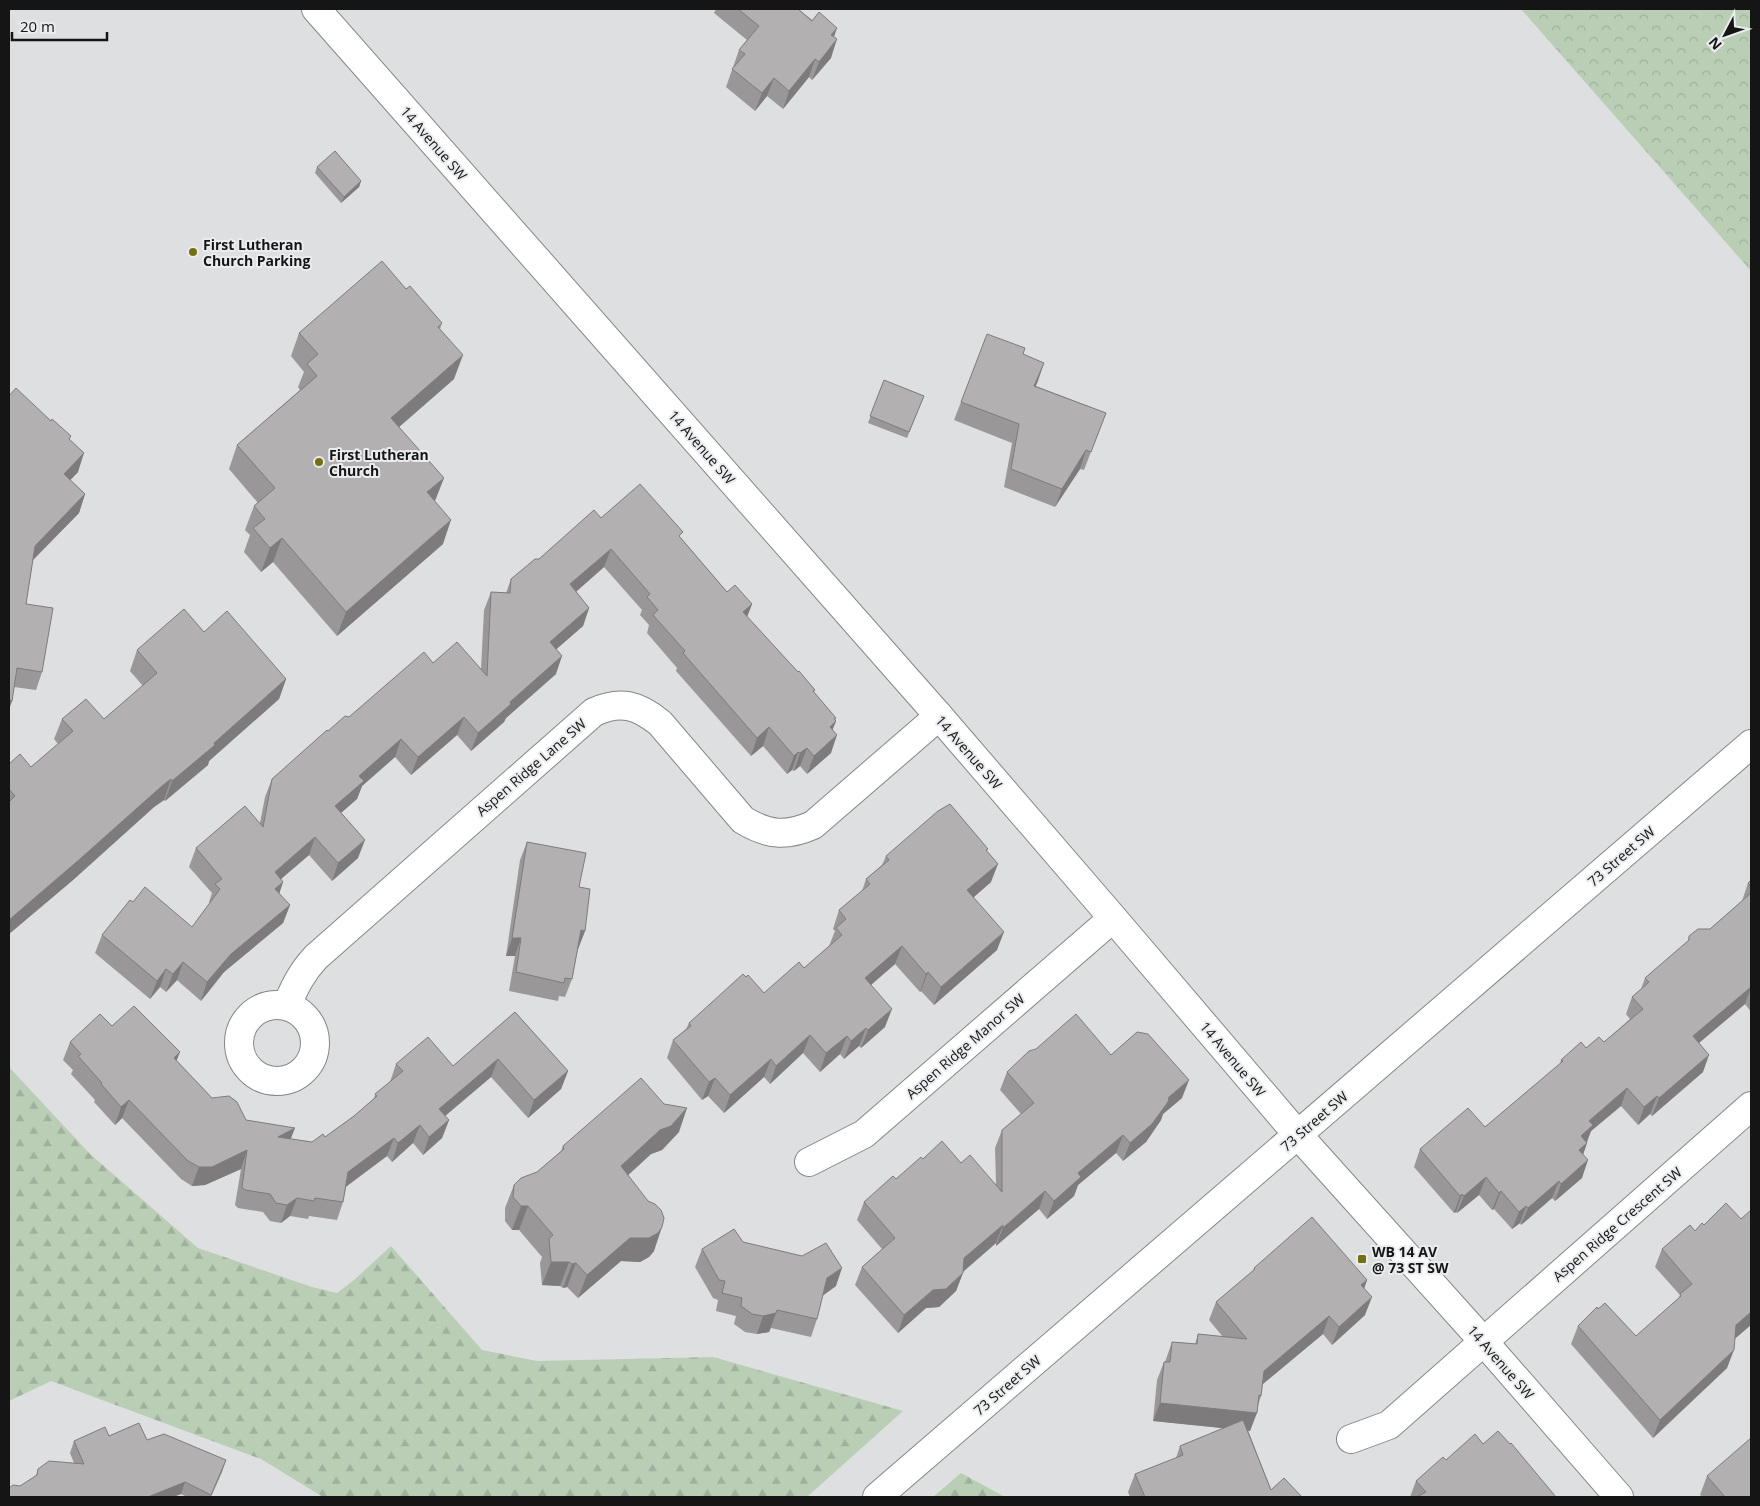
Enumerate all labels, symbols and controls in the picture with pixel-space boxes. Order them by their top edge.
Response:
scale bar [12,10,108,42]
north arrow [1700,10,1750,60]
text: 20 m [20,16,55,36]
text: N [1704,33,1726,54]
street label: 14 Avenue SW [396,102,472,184]
place label: First Lutheran Church Parking [203,235,310,270]
marker: First Lutheran Church Parking [187,246,199,258]
street label: 14 Avenue SW [664,406,740,488]
place label: First Lutheran Church [329,445,429,480]
marker: First Lutheran Church [313,456,325,468]
street label: 14 Avenue SW [931,711,1007,793]
street label: Aspen Ridge Lane SW [472,714,590,820]
street label: 73 Street SW [1583,822,1659,890]
street label: Aspen Ridge Manor SW [902,989,1028,1103]
street label: 14 Avenue SW [1196,1017,1270,1101]
street label: 73 Street SW [1276,1087,1352,1155]
street label: Aspen Ridge Crescent SW [1548,1163,1686,1285]
place label: WB 14 AV @ 73 ST SW [1372,1242,1449,1277]
marker: WB 14 AV @ 73 ST SW [1356,1253,1368,1265]
street label: 14 Avenue SW [1463,1321,1539,1403]
street label: 73 Street SW [969,1351,1045,1419]

